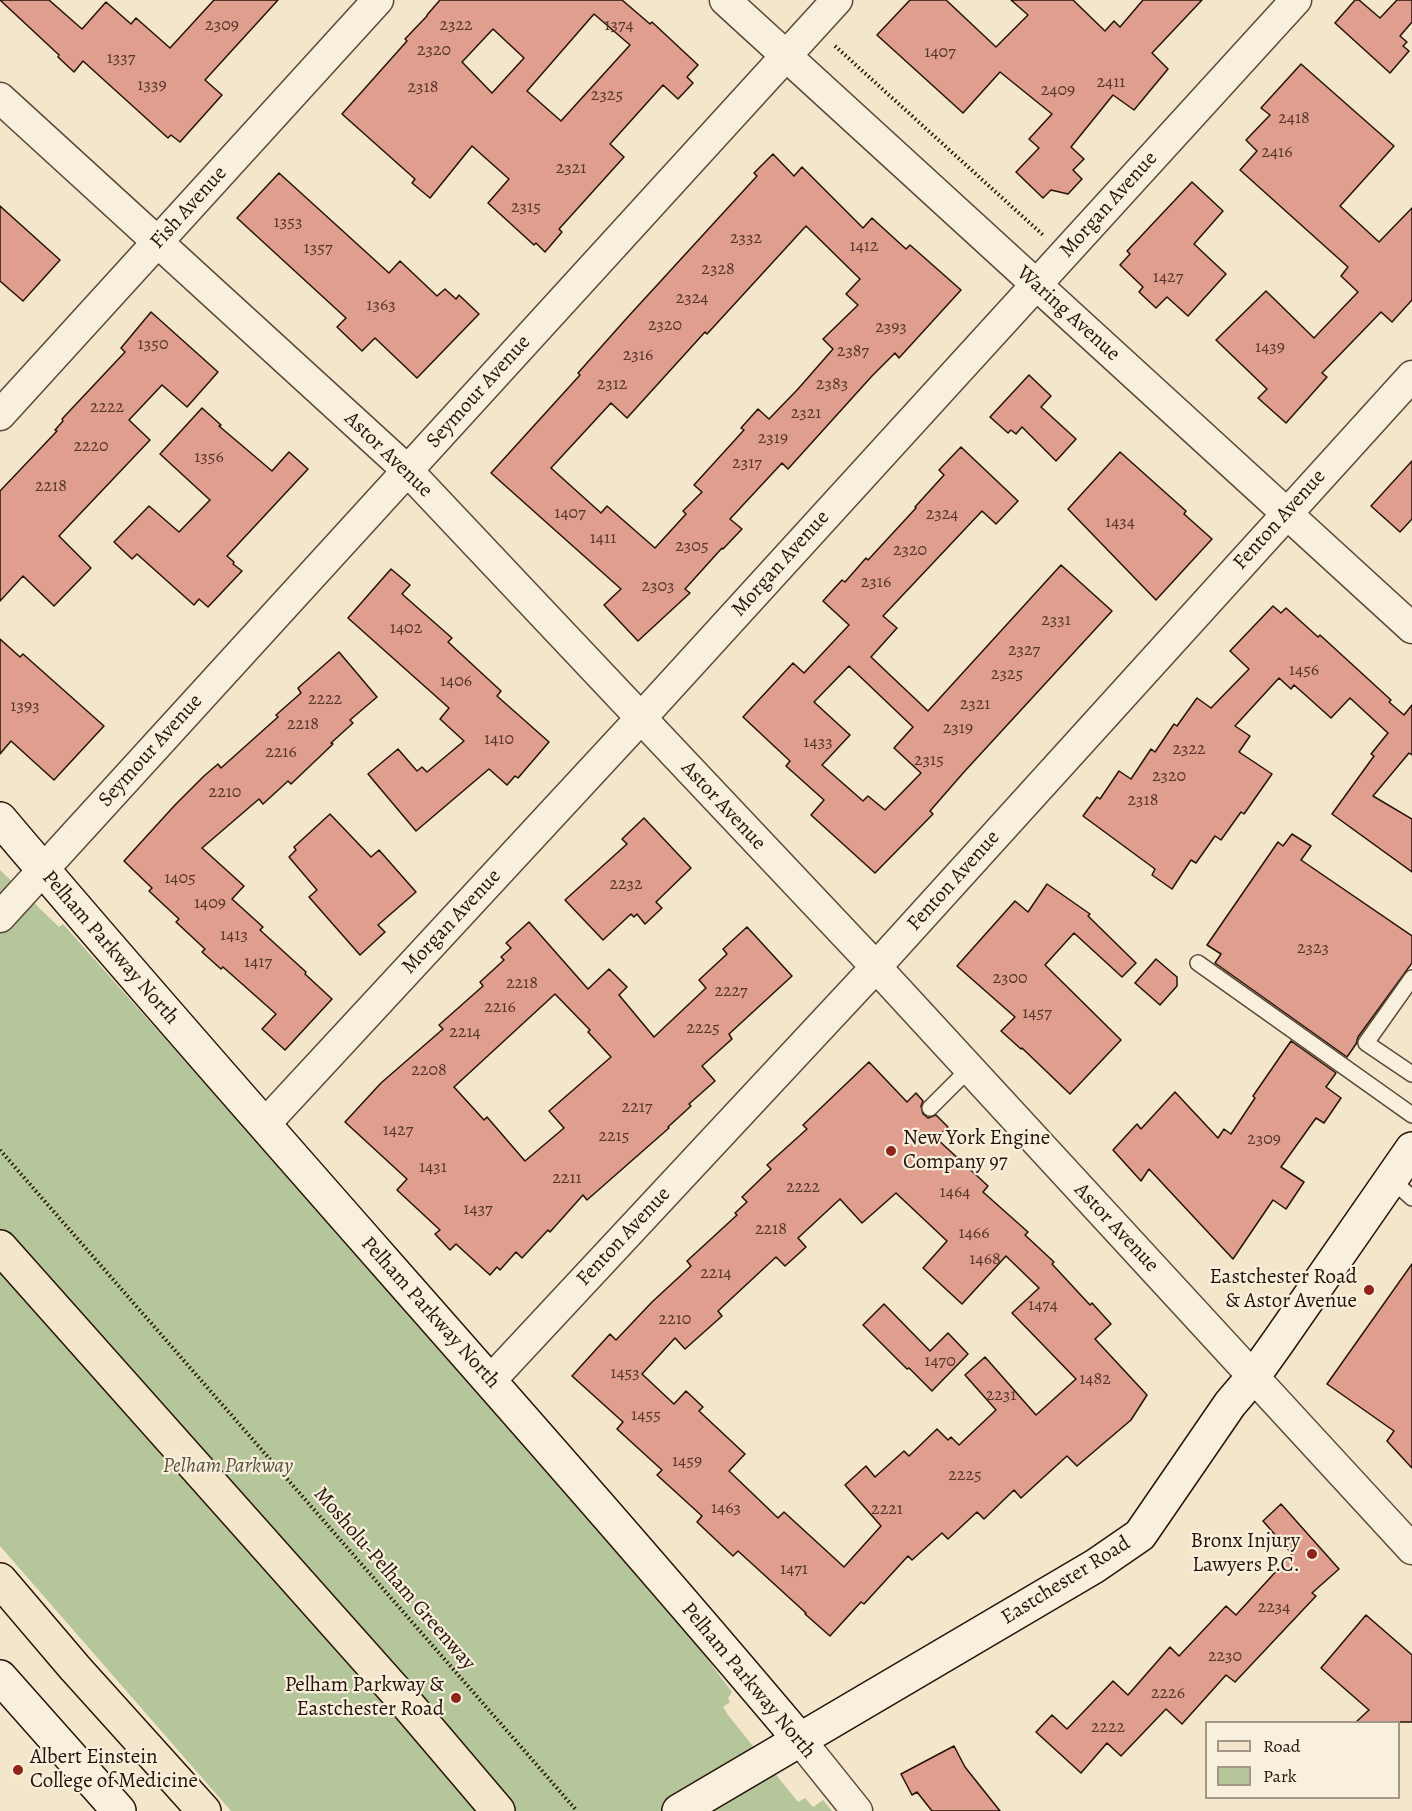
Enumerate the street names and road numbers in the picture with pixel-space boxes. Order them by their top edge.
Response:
street label: Morgan Avenue [1055,147,1163,263]
street label: Fish Avenue [145,161,233,255]
street label: Waring Avenue [1011,261,1125,367]
street label: Seymour Avenue [422,330,536,454]
street label: Astor Avenue [339,407,437,503]
street label: Fenton Avenue [1228,465,1332,575]
street label: Morgan Avenue [727,506,835,622]
street label: Seymour Avenue [94,689,208,813]
street label: Astor Avenue [675,756,771,856]
street label: Fenton Avenue [902,826,1006,936]
street label: Morgan Avenue [397,864,507,980]
street label: Pelham Parkway North [36,866,184,1030]
street label: Astor Avenue [1068,1178,1164,1278]
street label: Fenton Avenue [572,1182,676,1292]
street label: Pelham Parkway North [355,1232,505,1394]
street label: Mosholu-Pelham Greenway [308,1482,480,1676]
street label: Eastchester Road [997,1531,1135,1631]
street label: Pelham Parkway North [675,1598,821,1764]

